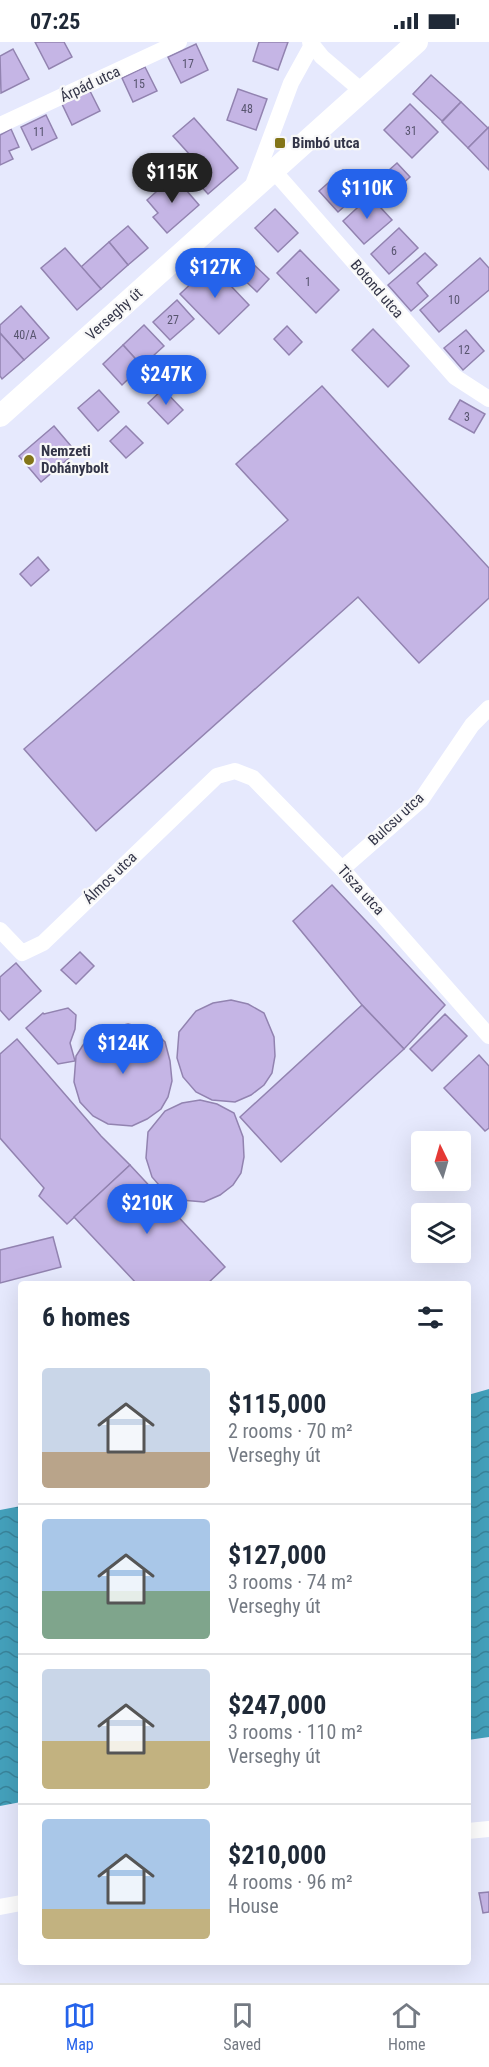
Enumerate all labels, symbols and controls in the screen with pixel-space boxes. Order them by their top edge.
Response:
text: 07:25 [30,9,81,34]
house number: 17 [182,57,194,71]
street label: Árpád utca [57,62,123,106]
house number: 15 [133,77,145,91]
house number: 48 [241,102,253,116]
house number: 31 [405,124,417,138]
house number: 11 [33,125,45,139]
place label: Bimbó utca [292,134,360,152]
marker: Bimbó utca [273,136,287,150]
pin: $115K [130,153,214,204]
text: $115K [146,160,198,184]
pin: $110K [325,169,409,220]
text: $110K [341,176,393,200]
house number: 6 [391,244,397,258]
pin: $127K [173,248,257,299]
text: $127K [189,255,241,279]
street label: Botond utca [347,256,407,322]
house number: 1 [305,275,311,289]
street label: Verseghy út [82,284,146,344]
house number: 10 [448,293,460,307]
house number: 27 [167,313,179,327]
house number: 40/A [13,328,37,342]
house number: 12 [458,343,470,357]
pin: $247K [124,355,208,406]
text: $247K [140,362,192,386]
house number: 3 [464,410,470,424]
place label: Nemzeti Dohánybolt [41,442,109,477]
marker: Nemzeti Dohánybolt [22,453,36,467]
street label: Bulcsu utca [365,789,427,849]
street label: Álmos utca [80,848,140,908]
street label: Tisza utca [334,861,388,919]
pin: $124K [81,1024,165,1075]
text: $124K [97,1031,149,1055]
north arrow [411,1131,471,1191]
map controls [411,1131,471,1263]
pin: $210K [105,1184,189,1235]
text: $210K [121,1191,173,1215]
button: layers [411,1203,471,1263]
icon: filters [414,1301,447,1334]
text: 6 homes [42,1302,130,1332]
text: $115,000 [228,1389,326,1419]
icon: home [90,1392,162,1464]
text: 2 rooms · 70 m² [228,1419,353,1443]
text: Verseghy út [228,1443,321,1467]
text: $127,000 [228,1540,326,1570]
icon: home [90,1543,162,1615]
text: 3 rooms · 74 m² [228,1570,353,1594]
text: Verseghy út [228,1594,321,1618]
text: $247,000 [228,1690,326,1720]
icon: home [90,1693,162,1765]
text: 3 rooms · 110 m² [228,1720,363,1744]
text: Verseghy út [228,1744,321,1768]
text: $210,000 [228,1840,326,1870]
icon: home [90,1843,162,1915]
text: 4 rooms · 96 m² [228,1870,353,1894]
text: House [228,1894,279,1918]
tab: Map [63,1999,96,2054]
tab: Saved [223,1999,261,2054]
tab: Home [388,1999,426,2054]

